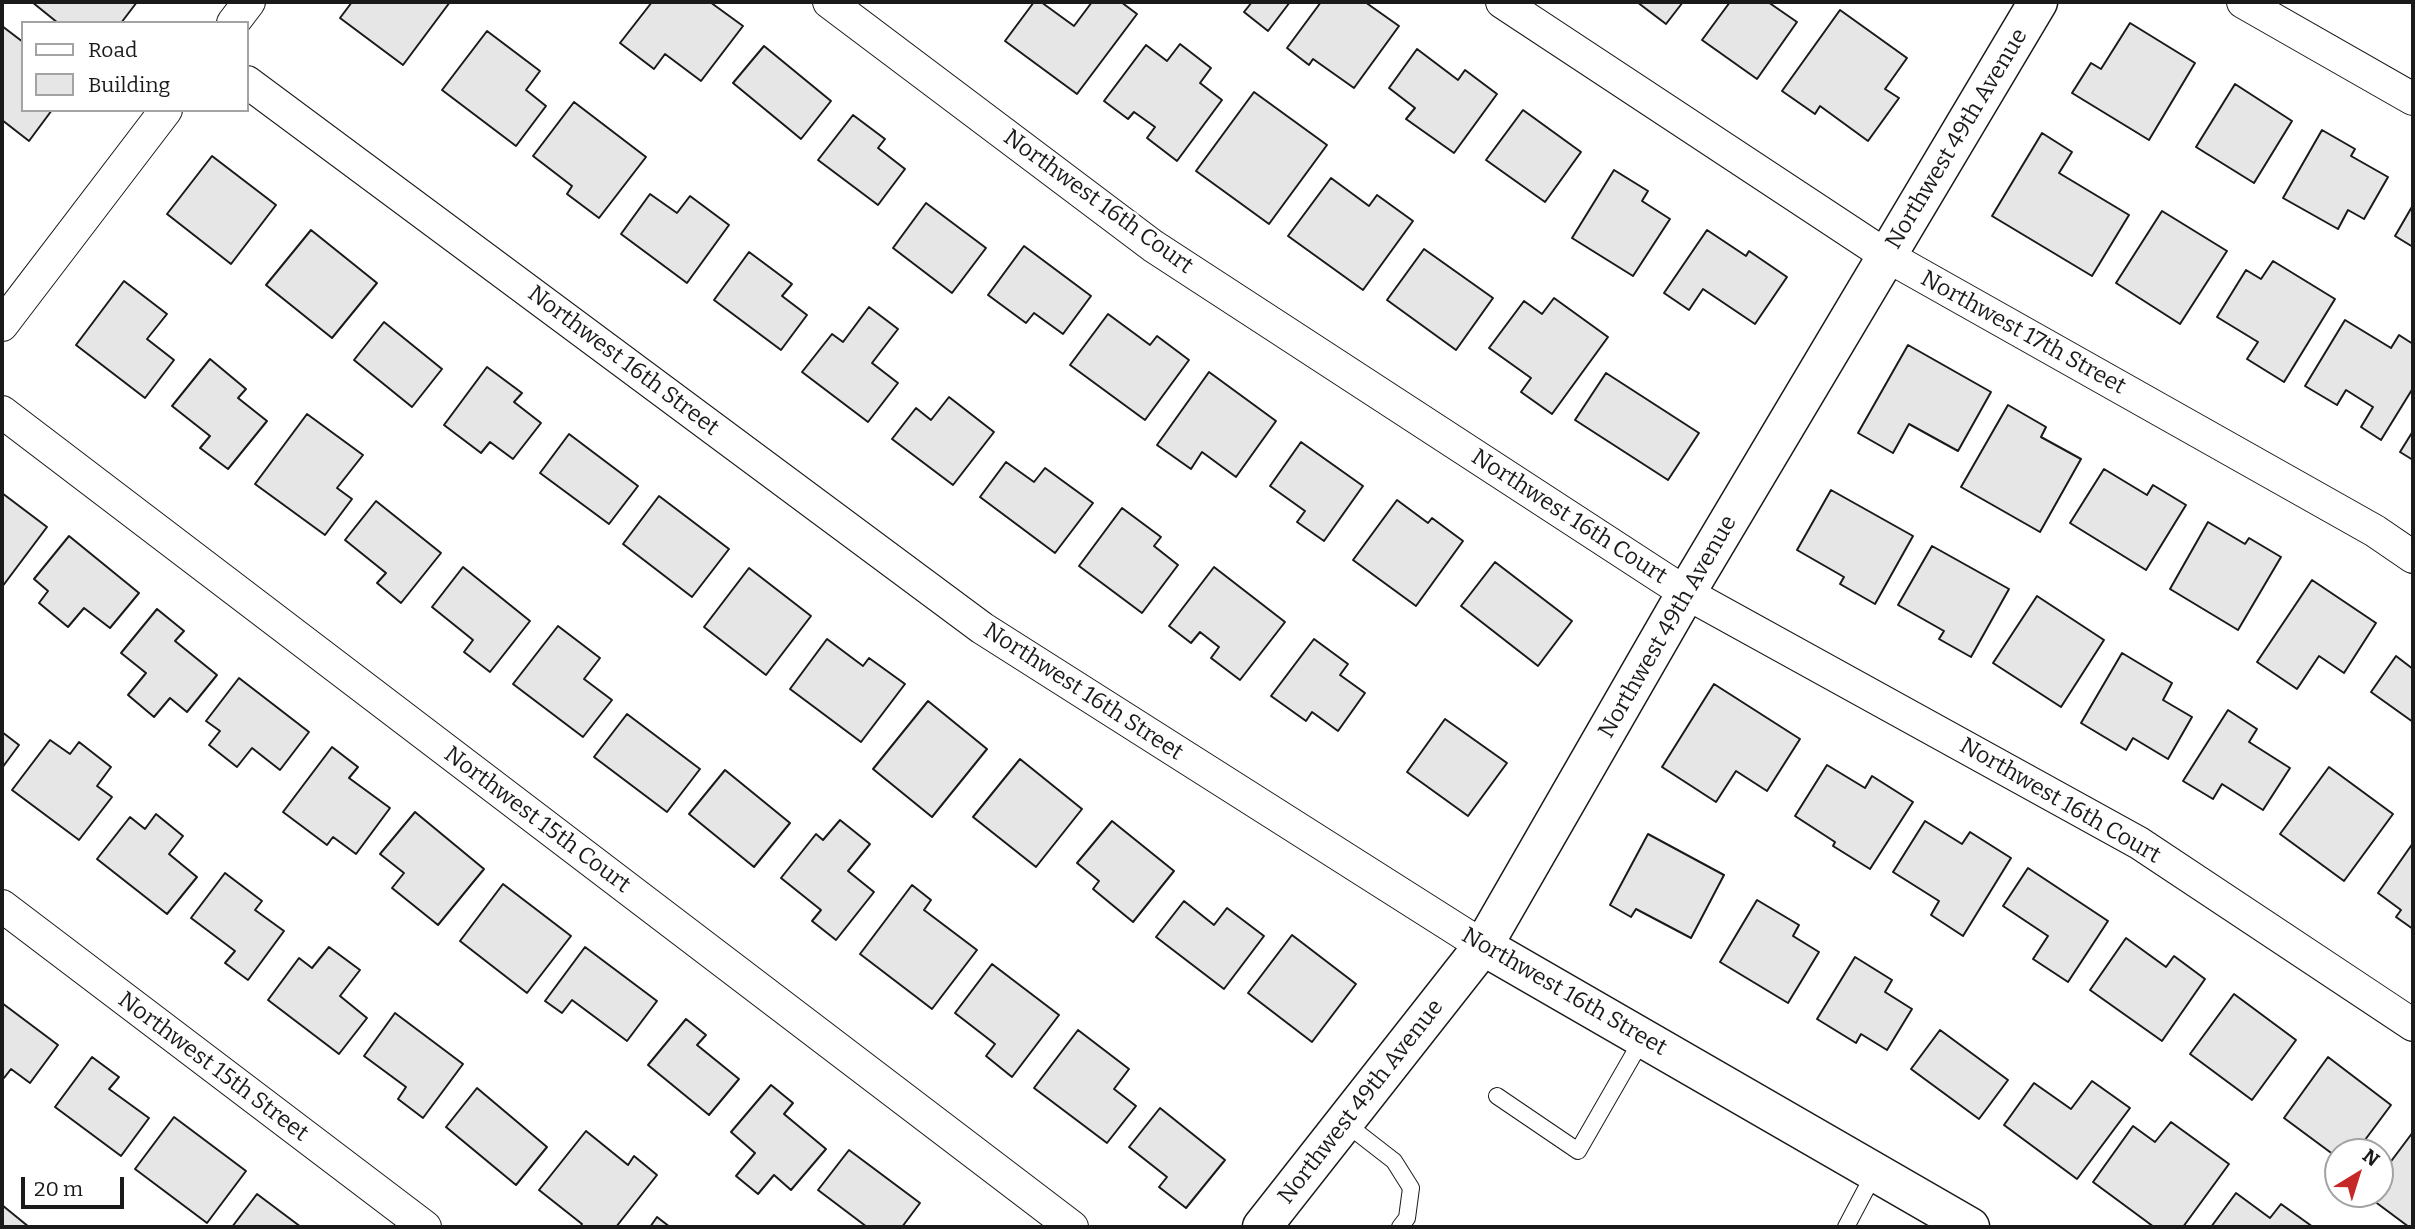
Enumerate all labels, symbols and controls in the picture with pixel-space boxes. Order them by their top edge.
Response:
legend [21,21,248,112]
street label: Northwest 49th Avenue [1880,24,2034,254]
text: Road [88,37,137,63]
text: Building [88,72,170,98]
street label: Northwest 16th Court [998,124,1198,280]
street label: Northwest 17th Street [1916,265,2130,401]
street label: Northwest 16th Street [522,280,724,442]
street label: Northwest 16th Court [1466,443,1672,591]
street label: Northwest 49th Avenue [1593,511,1743,743]
street label: Northwest 16th Street [978,617,1188,767]
street label: Northwest 16th Court [1955,732,2165,870]
street label: Northwest 15th Court [438,741,636,899]
street label: Northwest 16th Street [1457,922,1671,1062]
street label: Northwest 15th Street [112,986,314,1148]
street label: Northwest 49th Avenue [1272,994,1450,1210]
north arrow [2324,1138,2394,1208]
text: N [2358,1144,2384,1171]
scale bar [24,1162,128,1206]
text: 20 m [34,1176,83,1202]

